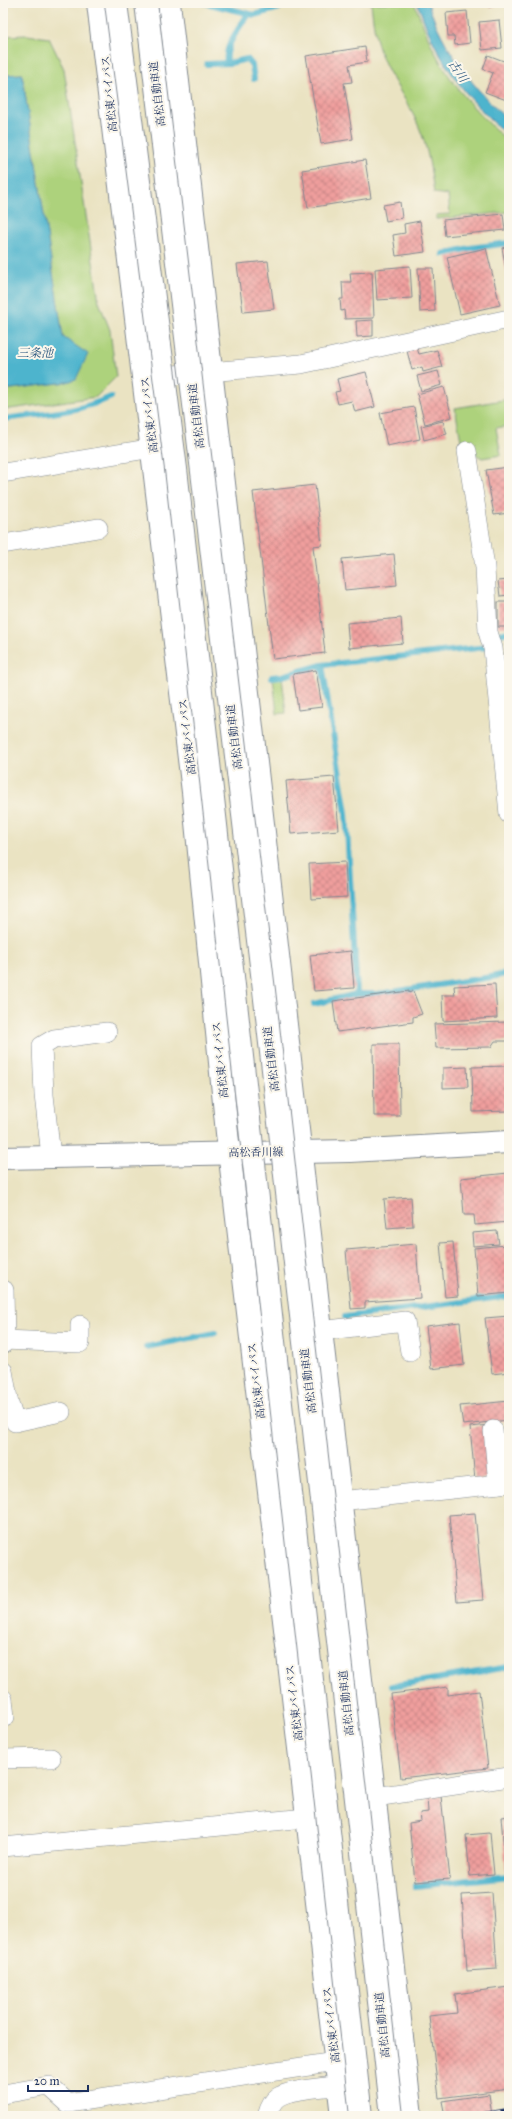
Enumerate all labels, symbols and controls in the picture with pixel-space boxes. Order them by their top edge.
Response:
street label: 高松東バイパス [99,55,120,133]
water label: 古川 [445,57,472,87]
street label: 高松自動車道 [147,60,168,127]
water label: 三条池 [17,346,55,360]
street label: 高松東バイパス [138,376,161,454]
street label: 高松自動車道 [186,382,207,449]
street label: 高松東バイパス [176,698,199,776]
street label: 高松自動車道 [224,703,245,770]
street label: 高松東バイパス [210,1021,231,1099]
street label: 高松自動車道 [261,1025,282,1092]
street label: 高松香川線 [228,1146,284,1159]
street label: 高松東バイパス [245,1342,268,1420]
street label: 高松自動車道 [298,1347,319,1414]
street label: 高松東バイパス [283,1664,306,1742]
street label: 高松自動車道 [337,1669,356,1736]
street label: 高松東バイパス [320,1986,343,2064]
street label: 高松自動車道 [373,1991,392,2058]
scale bar [28,2067,88,2093]
text: 20 m [34,2074,60,2088]

